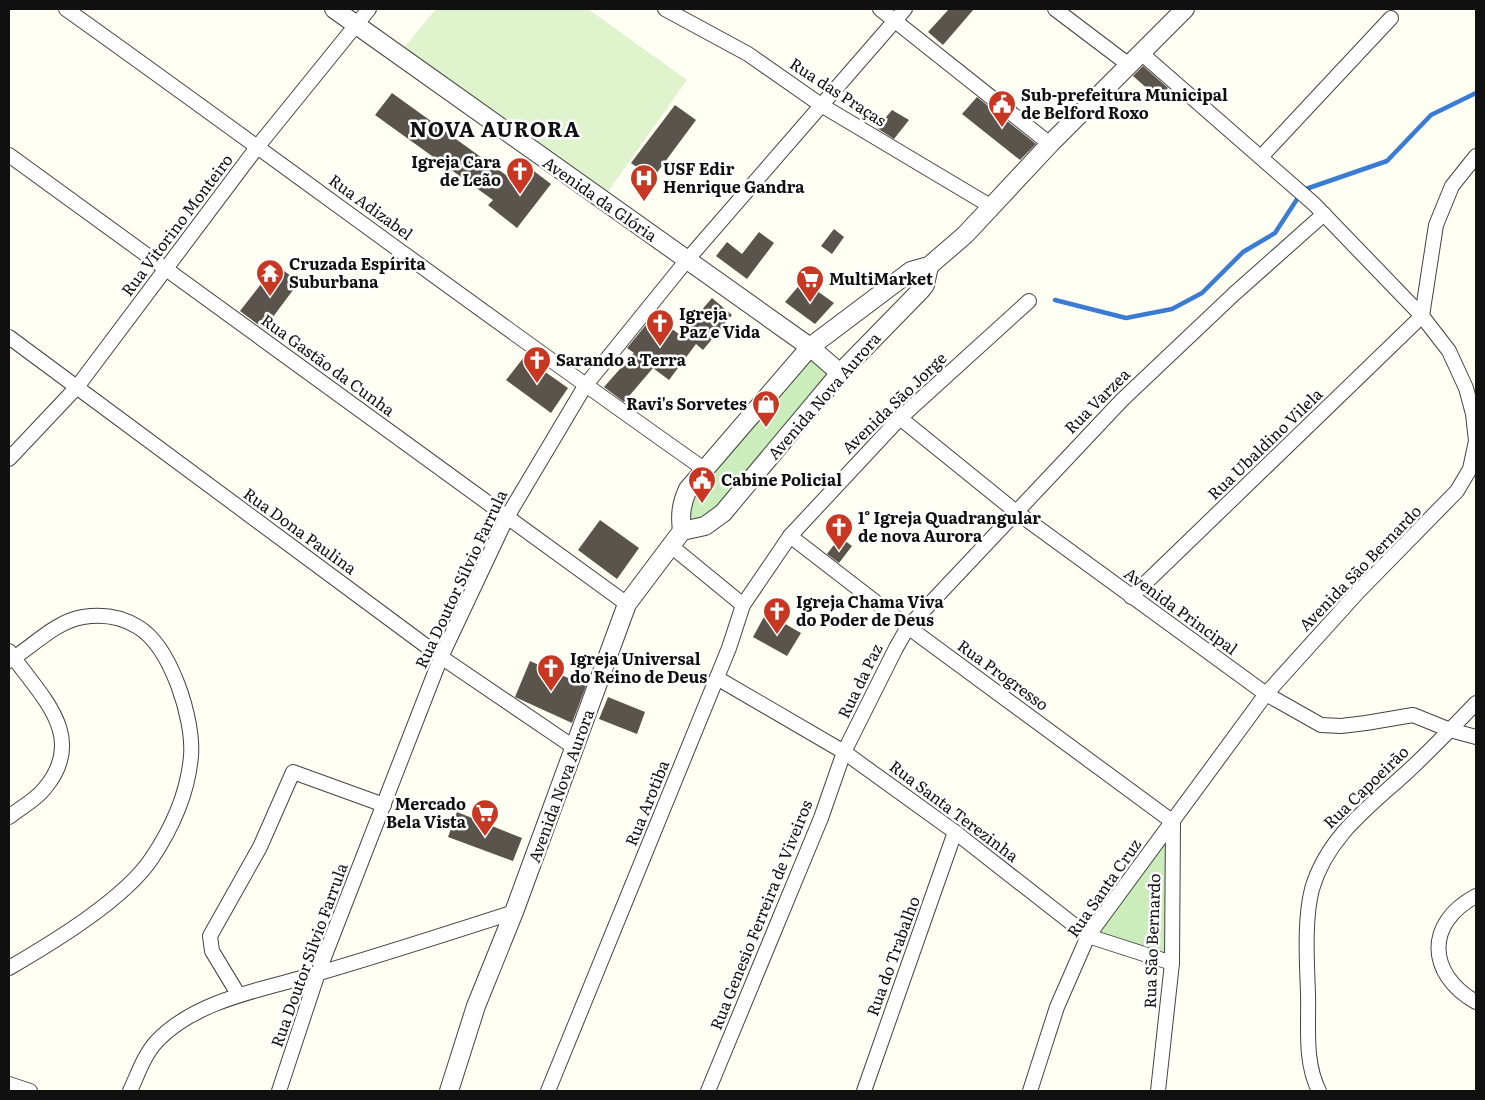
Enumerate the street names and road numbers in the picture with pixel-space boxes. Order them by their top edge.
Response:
street label: Rua das Praças [785,51,892,131]
street label: Rua Vitorino Monteiro [115,148,238,301]
street label: Avenida da Glória [539,150,663,247]
street label: Rua Adizabel [325,167,419,245]
street label: Rua Gastão da Cunha [257,307,401,421]
street label: Avenida Nova Aurora [761,326,886,464]
street label: Avenida São Jorge [835,346,951,459]
street label: Rua Varzea [1058,362,1135,439]
street label: Rua Ubaldino Vilela [1201,382,1327,505]
street label: Rua Dona Paulina [239,481,362,580]
street label: Rua Doutor Sílvio Farrula [408,485,512,672]
street label: Avenida São Bernardo [1293,499,1426,636]
street label: Avenida Principal [1120,561,1243,660]
street label: Rua Progresso [953,633,1054,715]
street label: Rua da Paz [831,639,888,722]
street label: Avenida Nova Aurora [521,705,599,866]
street label: Rua Capoeirão [1317,739,1413,833]
street label: Rua Santa Terezinha [885,754,1025,867]
street label: Rua Arotiba [618,756,674,849]
street label: Rua Genesio Ferreira de Viveiros [703,796,817,1033]
street label: Rua Santa Cruz [1060,833,1146,942]
street label: Rua Doutor Sílvio Farrula [264,859,353,1050]
street label: Rua São Bernardo [1137,873,1165,1009]
street label: Rua do Trabalho [859,892,925,1019]

